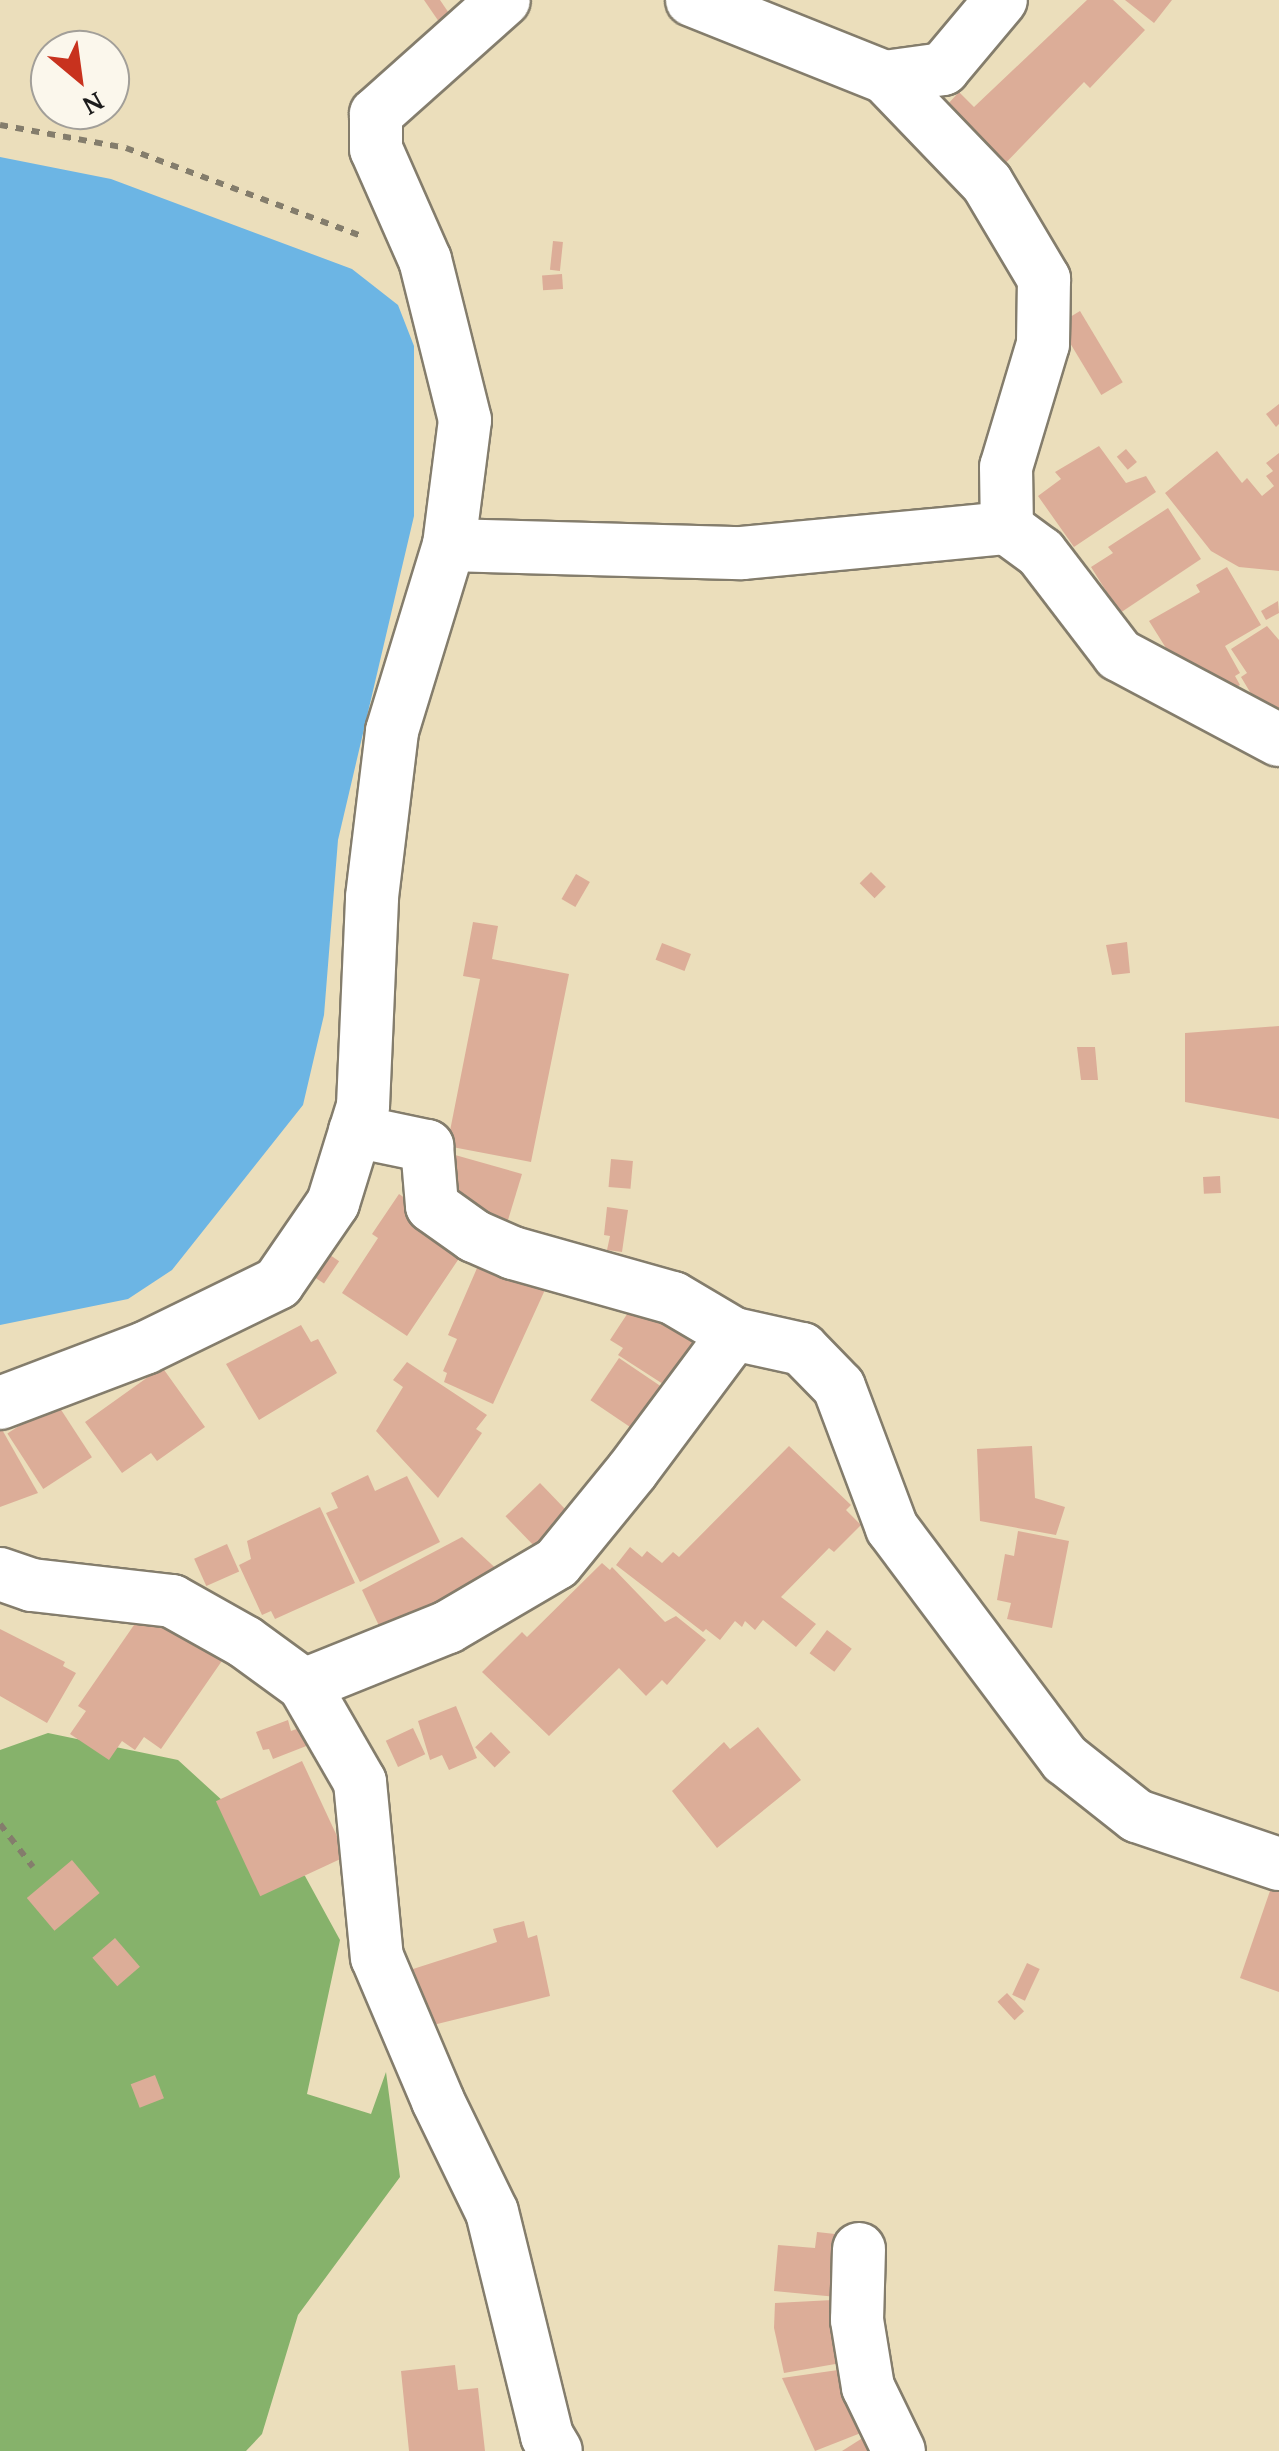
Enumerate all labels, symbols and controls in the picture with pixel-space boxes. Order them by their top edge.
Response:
north arrow [30,30,130,130]
text: N [76,82,112,127]

